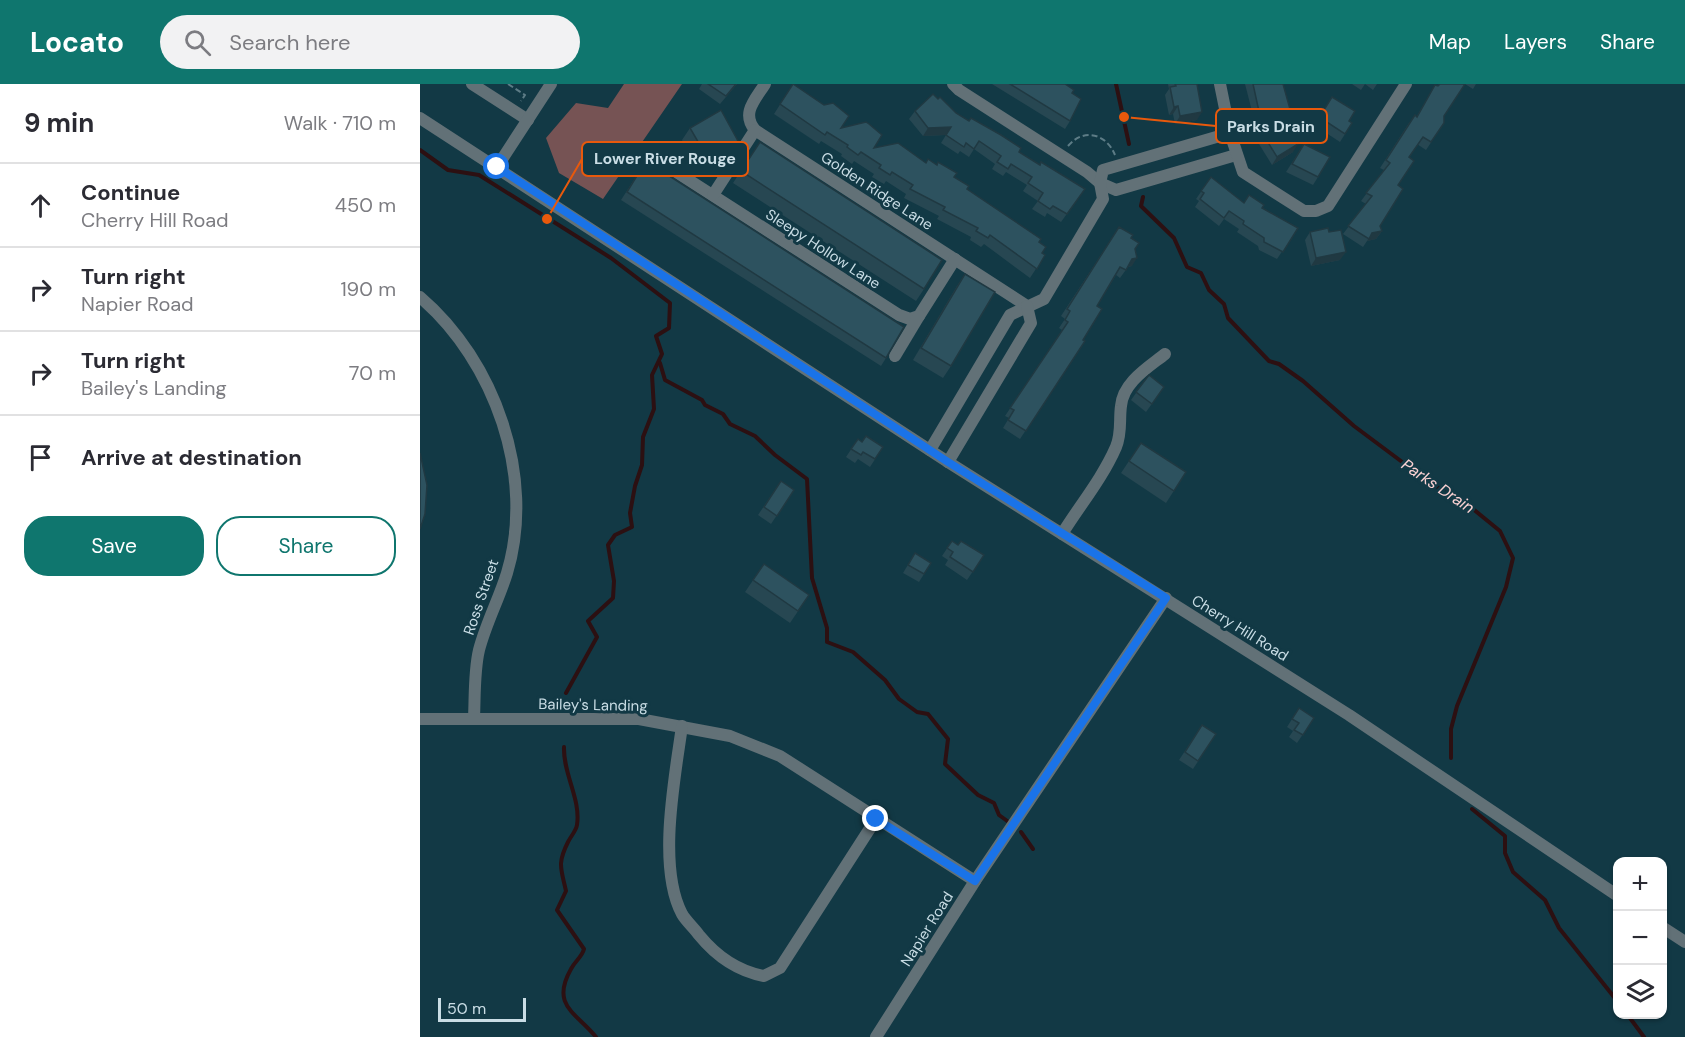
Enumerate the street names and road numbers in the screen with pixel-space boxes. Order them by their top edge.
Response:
street label: Golden Ridge Lane [817,147,937,235]
street label: Sleepy Hollow Lane [762,204,884,294]
street label: Ross Street [459,556,503,638]
street label: Cherry Hill Road [1188,590,1292,666]
street label: Bailey's Landing [538,694,648,716]
street label: Napier Road [896,888,958,970]

